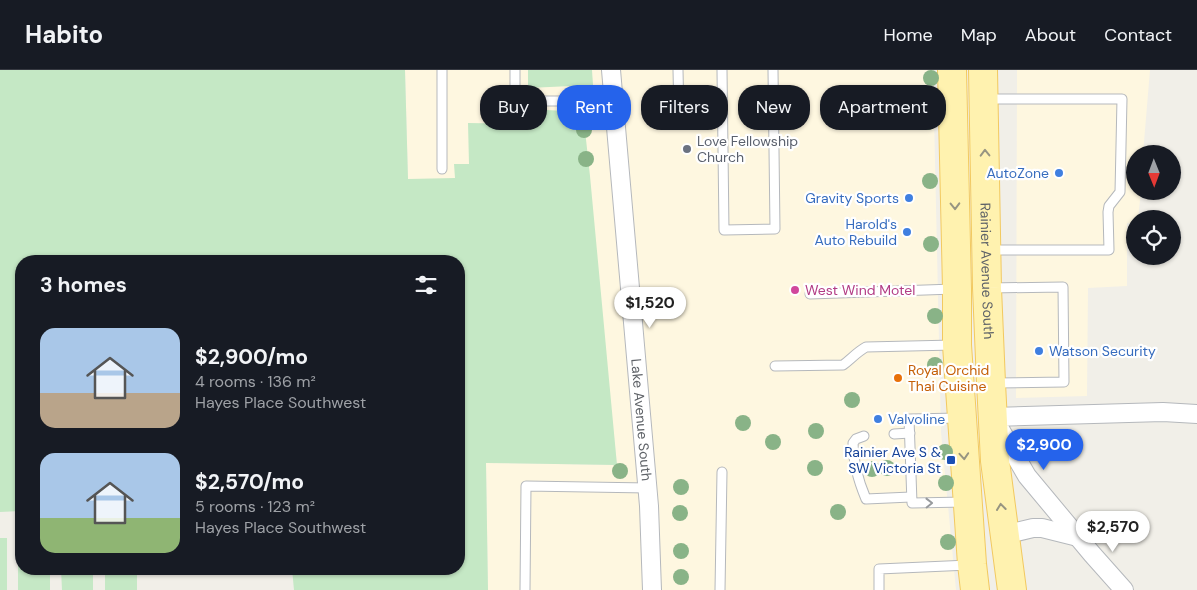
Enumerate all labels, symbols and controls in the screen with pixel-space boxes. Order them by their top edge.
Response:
text: Habito [25,19,103,50]
text: Home [883,23,933,47]
text: Map [961,23,997,47]
text: About [1025,23,1076,47]
text: Contact [1104,23,1172,47]
chip: Buy [480,85,547,130]
chip: Rent [557,85,631,130]
chip: Filters [641,85,728,130]
chip: New [738,85,810,130]
chip: Apartment [820,85,946,130]
place label: Love Fellowship Church [697,132,798,166]
marker: Love Fellowship Church [681,143,693,155]
north arrow [1126,145,1181,200]
map controls [1126,145,1181,265]
one-way arrow [979,148,990,156]
place label: AutoZone [986,164,1049,182]
marker: AutoZone [1053,167,1065,179]
place label: Gravity Sports [805,189,899,207]
marker: Gravity Sports [903,192,915,204]
one-way arrow [950,202,960,210]
street label: Rainier Avenue South [976,202,998,340]
button: locate [1126,210,1181,265]
place label: Harold's Auto Rebuild [815,215,897,249]
marker: Harold's Auto Rebuild [901,226,913,238]
text: 3 homes [40,271,127,299]
icon: filters [412,271,440,299]
place label: West Wind Motel [805,281,915,299]
marker: West Wind Motel [789,284,801,296]
pin: $1,520 [609,286,691,329]
text: $1,520 [625,292,675,313]
place label: Watson Security [1049,342,1156,360]
text: $2,900/mo [195,343,308,371]
marker: Watson Security [1033,345,1045,357]
icon: home [80,348,140,408]
street label: Lake Avenue South [627,358,656,482]
place label: Royal Orchid Thai Cuisine [908,361,989,395]
text: 4 rooms · 136 m² [195,371,316,392]
marker: Royal Orchid Thai Cuisine [892,372,904,384]
text: Hayes Place Southwest [195,392,366,413]
place label: Valvoline [888,410,945,428]
marker: Valvoline [872,413,884,425]
pin: $2,900 [1003,428,1085,471]
text: $2,900 [1016,434,1072,455]
place label: Rainier Ave S & SW Victoria St [844,443,941,477]
one-way arrow [959,452,970,460]
marker: Rainier Ave S & SW Victoria St [945,454,957,466]
text: $2,570/mo [195,468,304,496]
icon: home [80,473,140,533]
text: 5 rooms · 123 m² [195,496,315,517]
one-way arrow [926,498,933,508]
one-way arrow [996,503,1007,511]
pin: $2,570 [1072,510,1154,553]
text: $2,570 [1087,516,1139,537]
text: Hayes Place Southwest [195,517,366,538]

